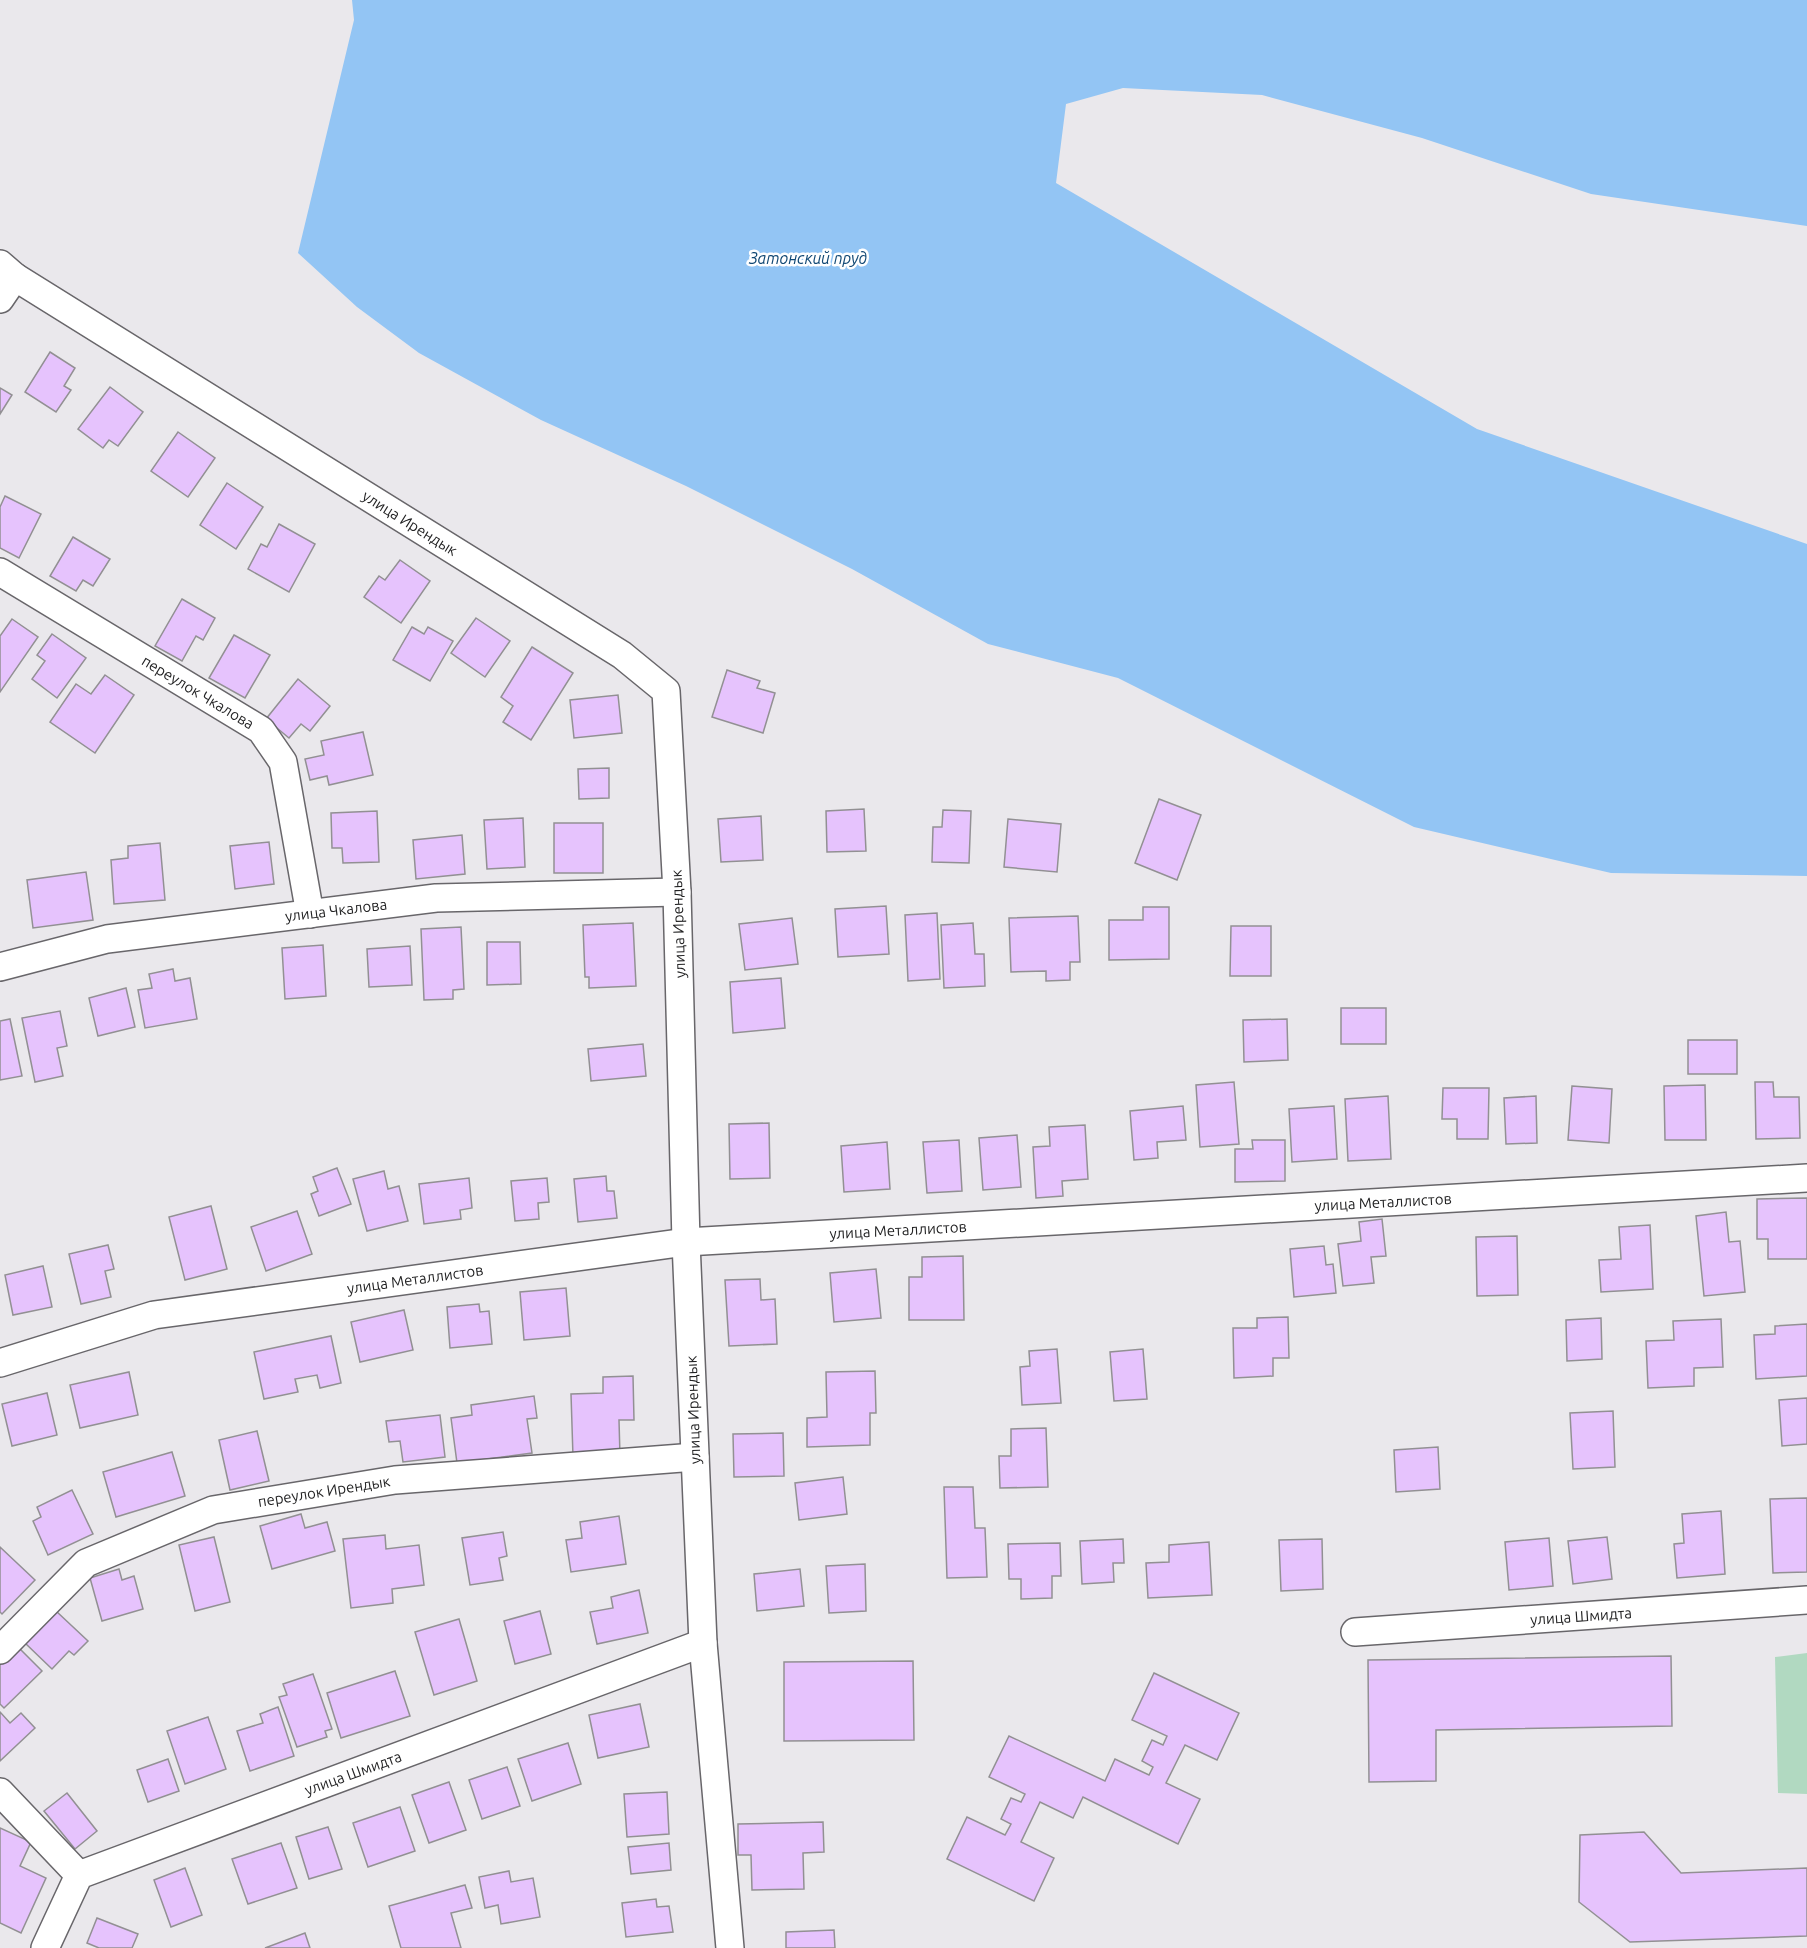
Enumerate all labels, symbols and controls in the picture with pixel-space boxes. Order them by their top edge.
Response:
water label: Затонский пруд [748,249,867,267]
street label: улица Ирендык [359,487,461,559]
street label: переулок Чкалова [139,652,257,732]
street label: улица Ирендык [668,869,688,979]
street label: улица Чкалова [284,895,388,925]
street label: улица Металлистов [1314,1190,1452,1214]
street label: улица Металлистов [829,1218,967,1242]
street label: улица Металлистов [346,1261,484,1297]
street label: улица Ирендык [683,1355,703,1465]
street label: переулок Ирендык [257,1472,392,1510]
street label: улица Шмидта [1530,1604,1632,1628]
street label: улица Шмидта [302,1748,404,1798]

